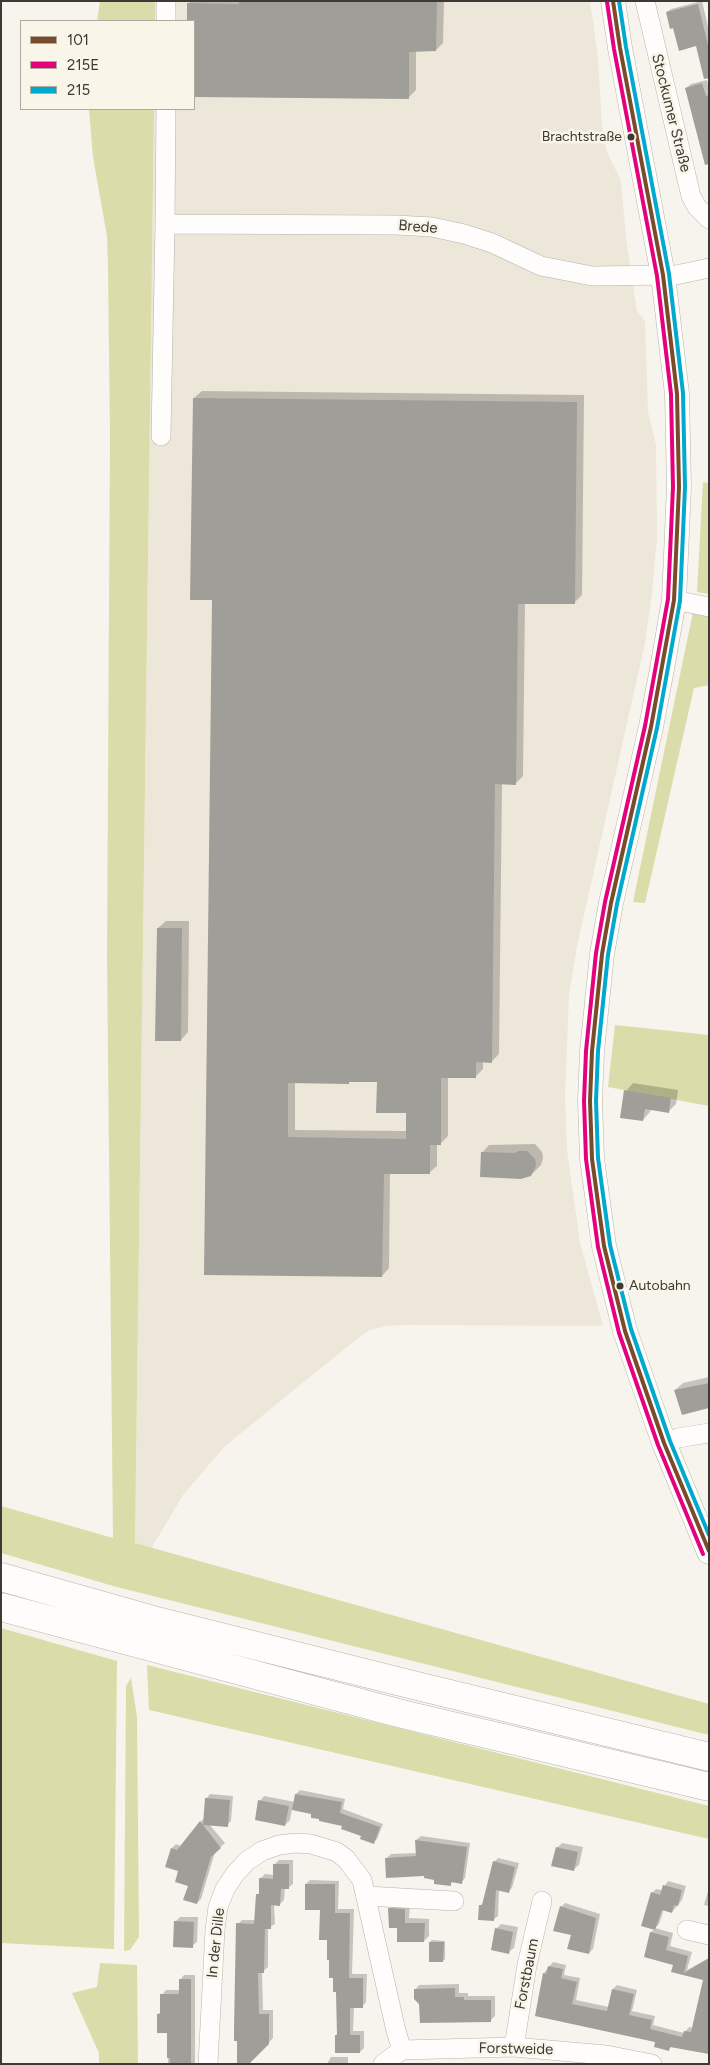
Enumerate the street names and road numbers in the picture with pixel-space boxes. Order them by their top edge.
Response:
street label: Stockumer Straße [648,52,694,174]
street label: Brede [398,216,438,238]
street label: In der Dille [203,1907,229,1979]
street label: Forstbaum [511,1937,543,2011]
street label: Forstweide [478,2039,554,2059]

